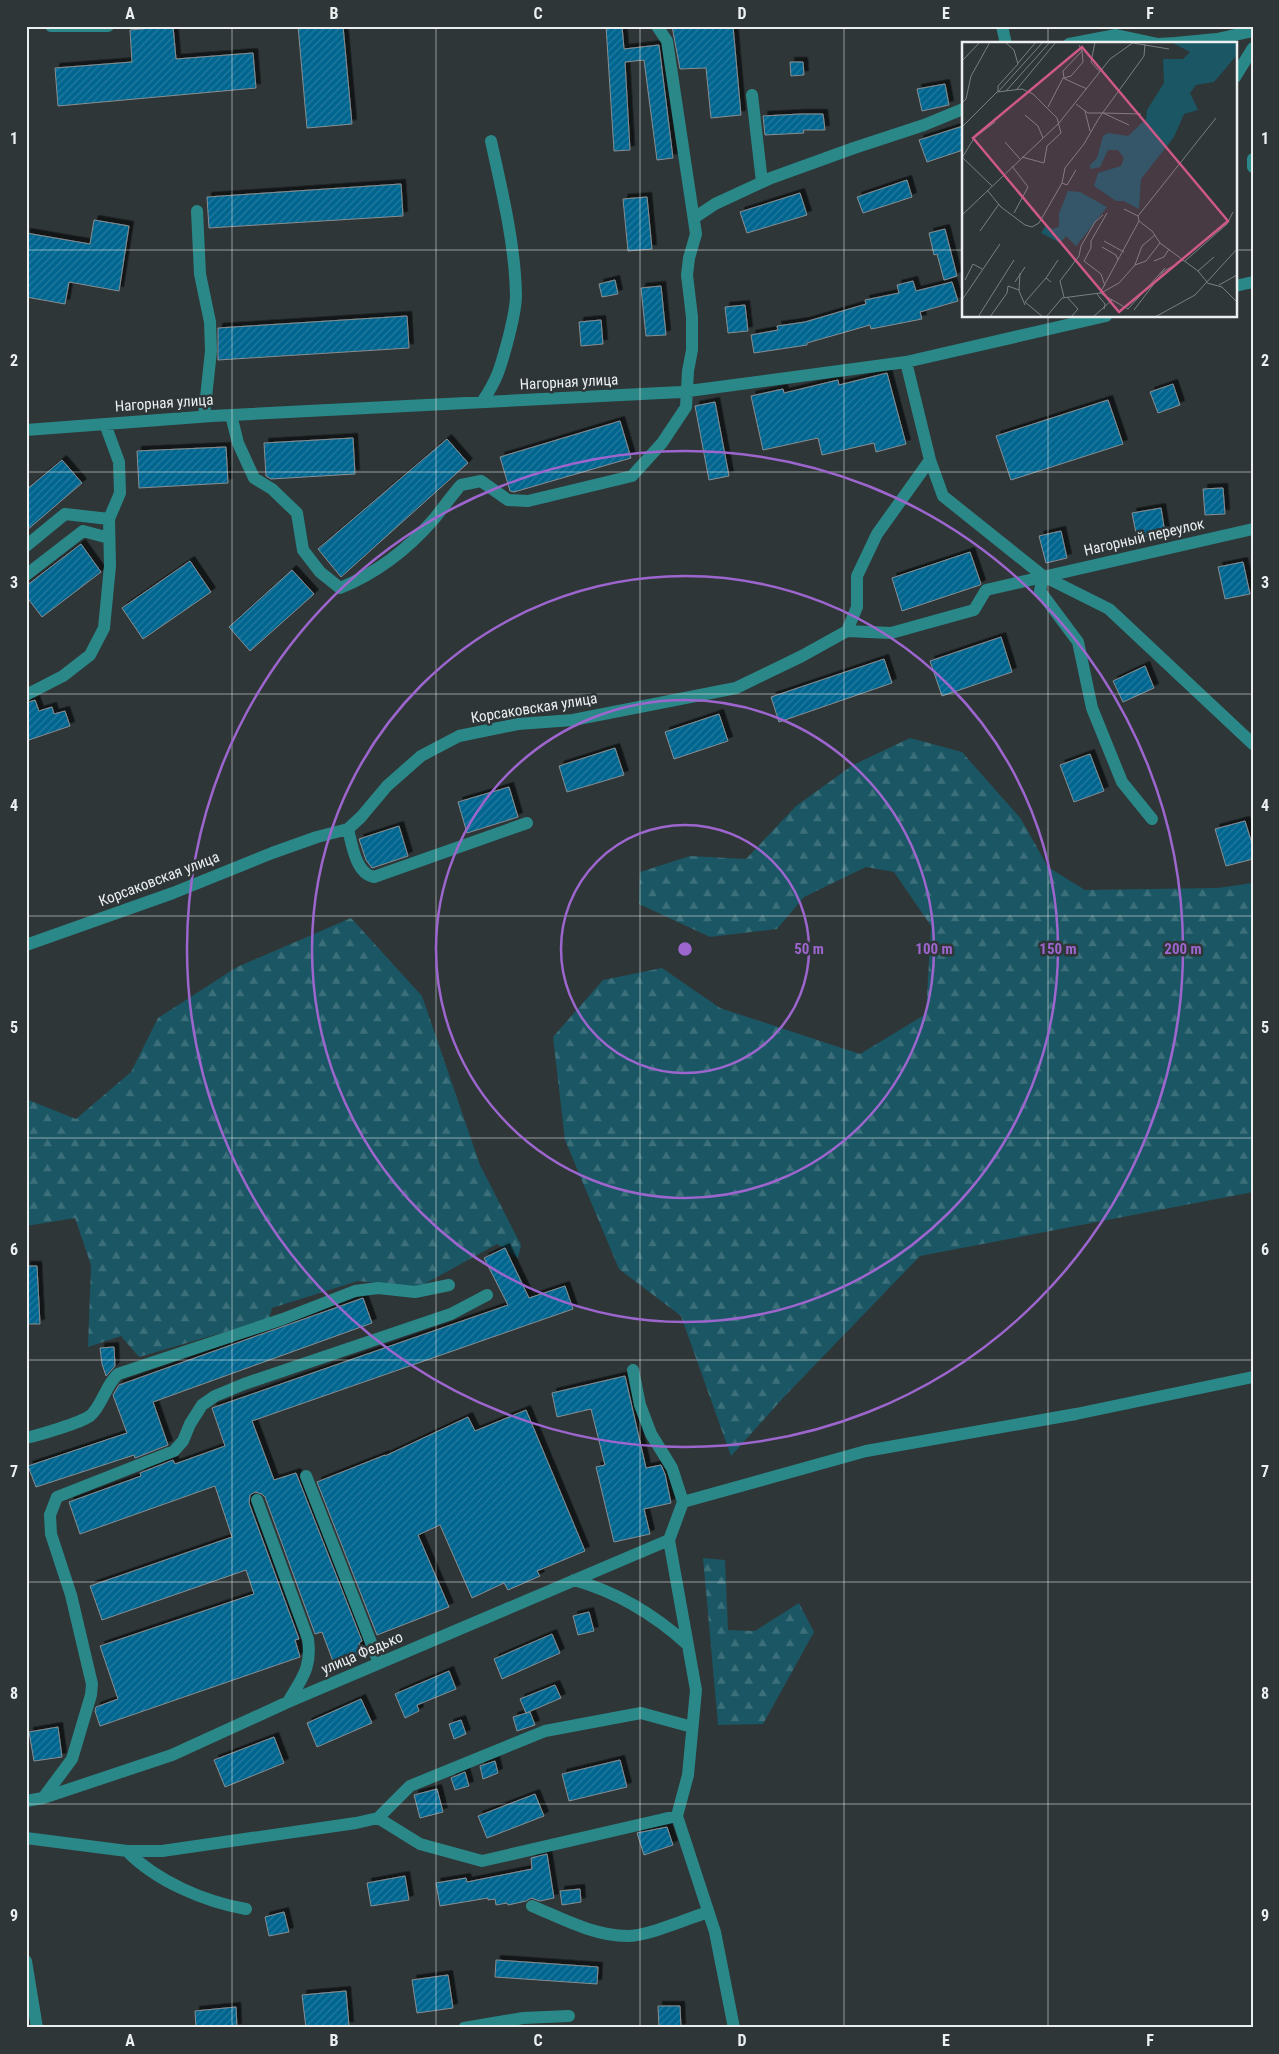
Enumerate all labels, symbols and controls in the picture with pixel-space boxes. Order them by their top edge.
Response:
text: A [125,4,135,23]
text: B [330,4,339,23]
text: C [533,4,543,23]
text: D [737,4,747,23]
text: E [942,4,950,23]
text: F [1146,4,1154,23]
inset map [962,42,1236,318]
text: 1 [10,129,18,148]
text: 1 [1261,129,1269,148]
text: 2 [10,351,18,370]
text: 2 [1261,351,1269,370]
street label: Нагорная улица [519,370,619,394]
street label: Нагорная улица [114,391,214,415]
street label: Нагорный переулок [1082,514,1206,560]
text: 3 [10,573,18,592]
text: 3 [1261,573,1269,592]
street label: Корсаковская улица [470,689,598,727]
text: 4 [10,796,18,815]
text: 4 [1261,796,1269,815]
street label: Корсаковская улица [96,848,222,910]
centre of rings [676,940,694,958]
text: 50 m [794,940,824,958]
text: 100 m [915,940,953,958]
text: 150 m [1039,940,1077,958]
text: 200 m [1164,940,1202,958]
text: 5 [10,1018,18,1037]
text: 5 [1261,1018,1269,1037]
text: 6 [10,1240,18,1259]
text: 6 [1261,1240,1269,1259]
text: 7 [10,1462,18,1481]
text: 7 [1261,1462,1269,1481]
street label: улица Федько [319,1628,405,1678]
text: 8 [10,1684,18,1703]
text: 8 [1261,1684,1269,1703]
text: 9 [10,1906,18,1925]
text: 9 [1261,1906,1269,1925]
text: A [125,2031,135,2050]
text: B [330,2031,339,2050]
text: C [533,2031,543,2050]
text: D [737,2031,747,2050]
text: E [942,2031,950,2050]
text: F [1146,2031,1154,2050]

